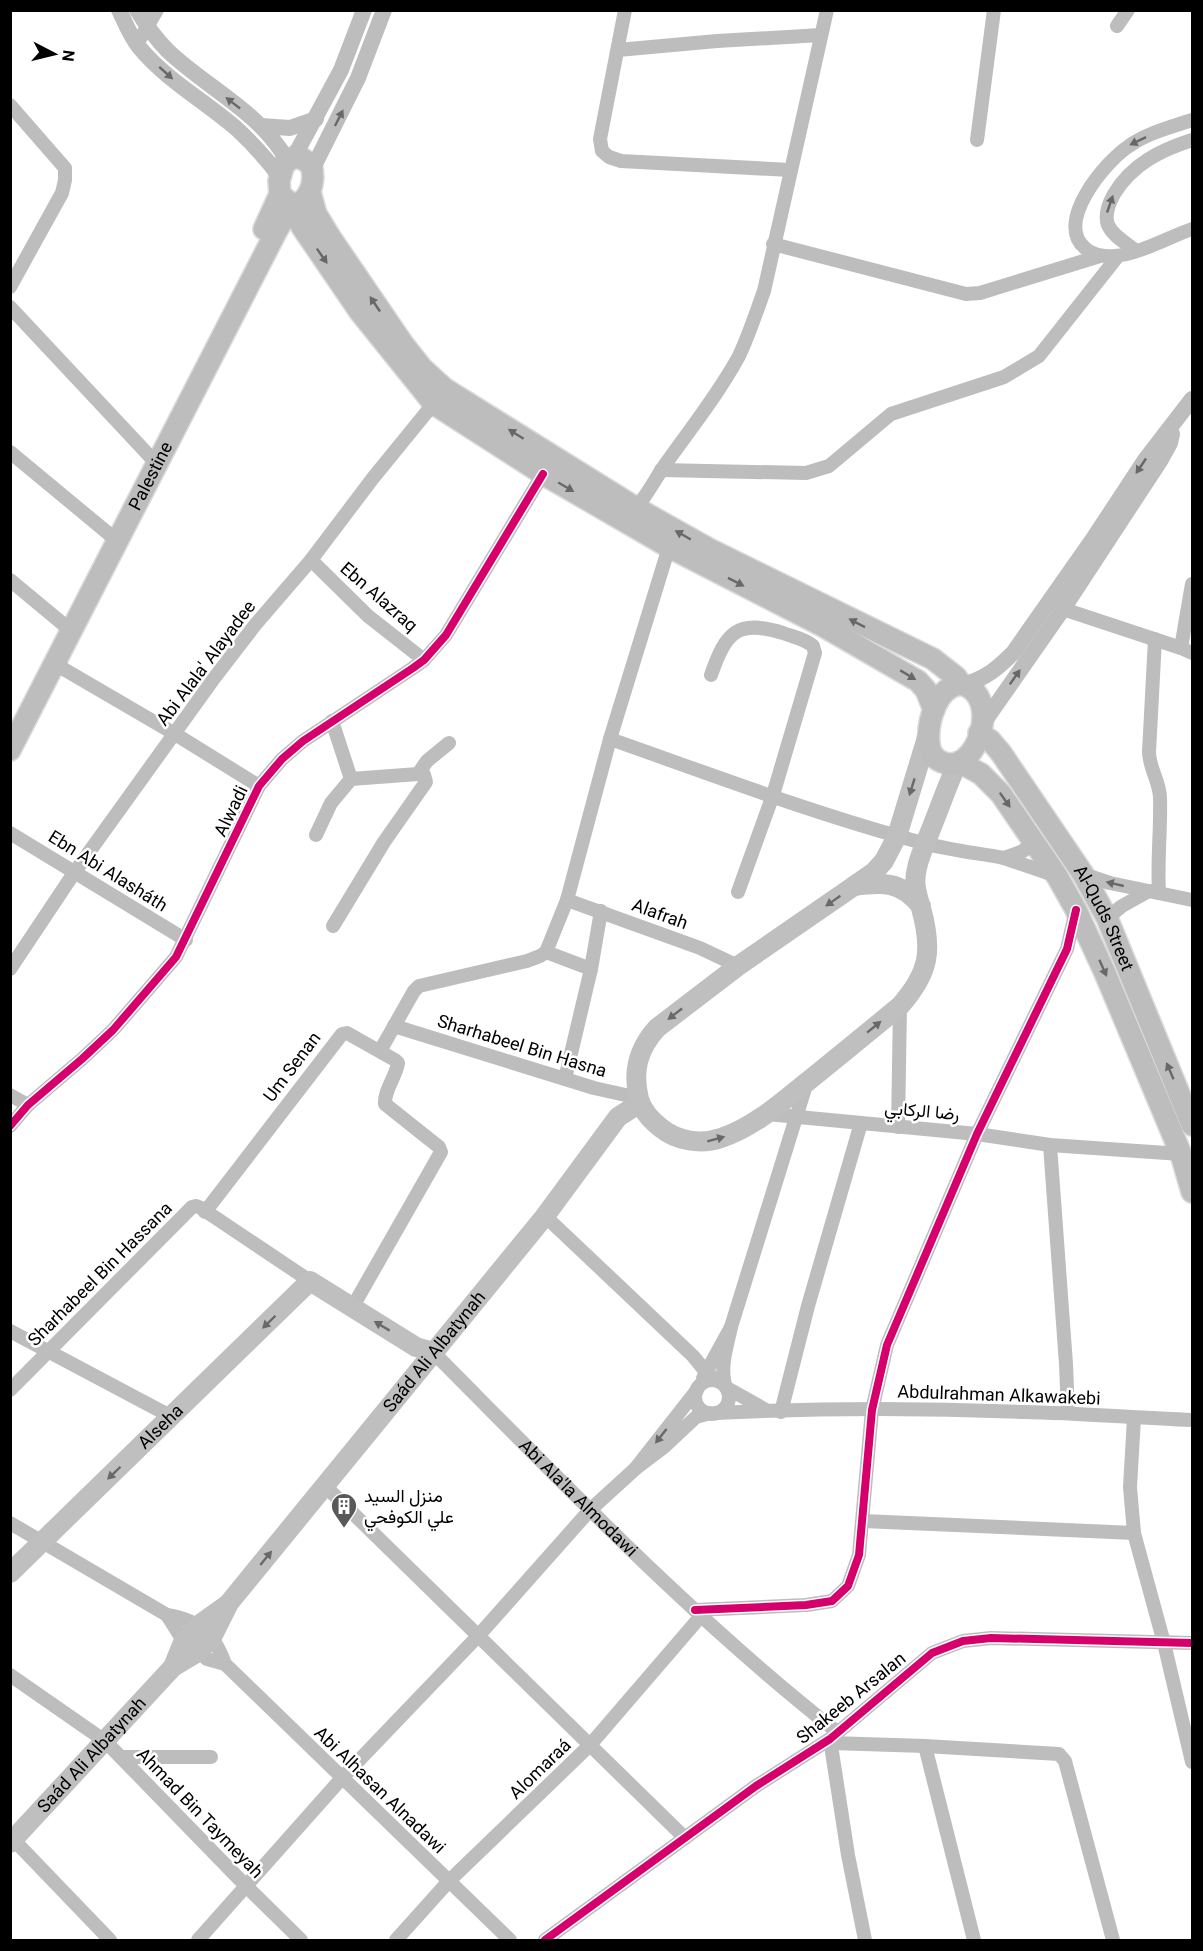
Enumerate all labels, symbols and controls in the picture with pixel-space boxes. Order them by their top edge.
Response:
north arrow [24,24,84,84]
text: N [58,49,79,63]
one-way arrow [158,66,173,79]
one-way arrow [226,97,241,110]
one-way arrow [333,109,343,127]
one-way arrow [1130,137,1147,146]
one-way arrow [1106,195,1116,213]
one-way arrow [316,248,327,264]
one-way arrow [369,296,381,312]
one-way arrow [508,429,524,440]
street label: Palestine [124,438,177,514]
one-way arrow [1135,457,1147,473]
one-way arrow [558,482,575,492]
one-way arrow [674,530,691,540]
street label: Ebn Alazraq [336,557,422,636]
one-way arrow [728,577,745,587]
street label: Abi Alala' Alayadee [152,596,259,729]
one-way arrow [848,618,865,628]
one-way arrow [900,669,916,680]
one-way arrow [1009,669,1021,685]
one-way arrow [907,778,916,796]
street label: Alwadi [209,782,252,840]
one-way arrow [999,792,1011,808]
street label: Ebn Abi Alasháth [45,826,172,916]
street label: Al-Quds Street [1070,861,1139,974]
one-way arrow [1106,878,1124,888]
street label: Alafrah [630,894,691,933]
one-way arrow [824,895,841,906]
one-way arrow [1098,960,1108,978]
one-way arrow [667,1008,682,1020]
street label: Sharhabeel Bin Hasna [435,1010,609,1081]
one-way arrow [866,1021,881,1034]
street label: Um Senan [259,1028,325,1106]
one-way arrow [1165,1061,1175,1079]
street label: رضا الركابي [883,1097,960,1129]
one-way arrow [707,1133,725,1143]
street label: Sharhabeel Bin Hassana [23,1197,176,1350]
street label: Saád Ali Albatynah [378,1287,489,1416]
one-way arrow [262,1315,276,1329]
one-way arrow [374,1320,390,1331]
street label: Abdulrahman Alkawakebi [897,1380,1101,1409]
street label: Alseha [133,1400,187,1453]
one-way arrow [655,1429,667,1444]
street label: Abi Ala'la Almodawi [515,1435,642,1561]
one-way arrow [106,1466,121,1480]
place label: منزل السيد علي الكوفحي [364,1485,454,1532]
building icon: منزل السيد علي الكوفحي [329,1491,359,1529]
one-way arrow [259,1550,271,1565]
street label: Shakeeb Arsalan [792,1647,909,1748]
street label: Saád Ali Albatynah [32,1692,150,1817]
street label: Abi Alhasan Alnadawi [311,1722,450,1858]
street label: Alomaraá [505,1734,575,1803]
street label: Ahmad Bin Taymeyah [133,1743,268,1882]

